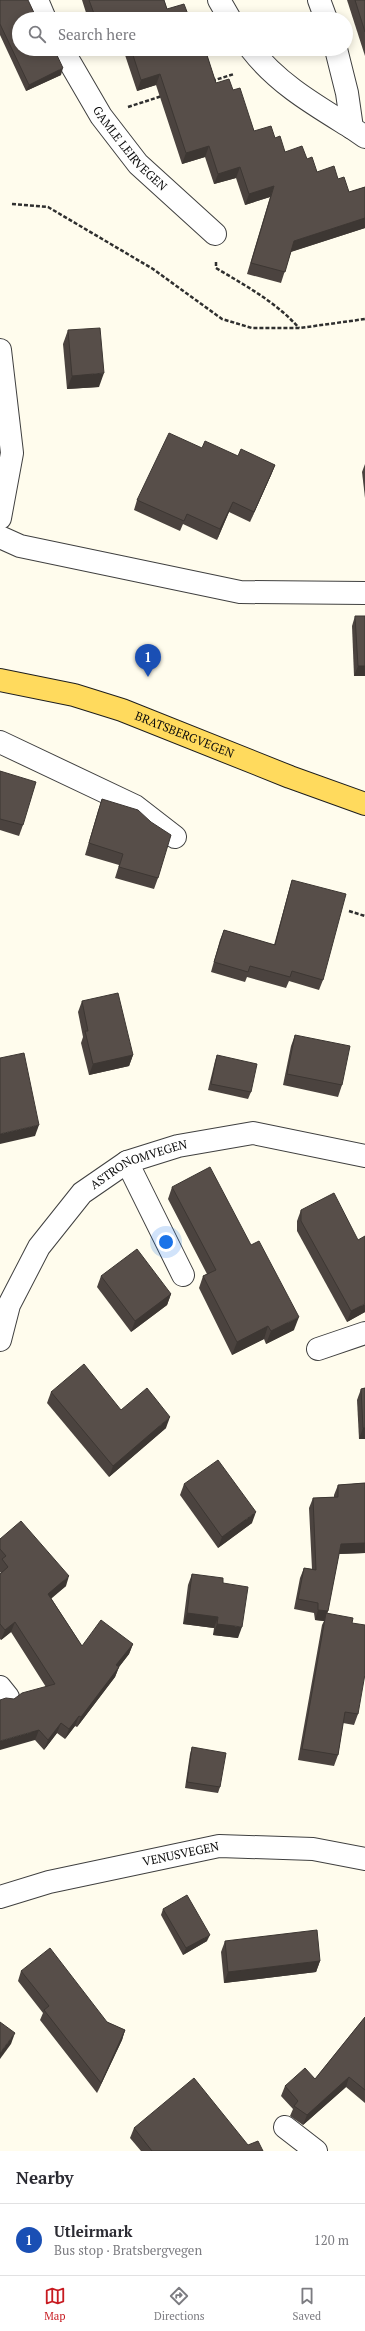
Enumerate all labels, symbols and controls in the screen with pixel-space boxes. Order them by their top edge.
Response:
search box [12,12,353,56]
icon: search [26,23,48,45]
text: Search here [58,24,136,44]
street label: GAMLE LEIRVEGEN [90,103,171,194]
pin: 1 [135,644,161,677]
street label: BRATSBERGVEGEN [133,708,236,761]
street label: ASTRONOMVEGEN [87,1137,188,1192]
your location [156,1232,176,1252]
street label: VENUSVEGEN [141,1838,221,1869]
text: Nearby [16,2166,74,2189]
text: Utleirmark [54,2221,133,2241]
text: 1 [25,2231,33,2249]
text: 120 m [314,2231,349,2249]
text: Bus stop · Bratsbergvegen [54,2241,202,2259]
tab: Map [44,2285,66,2323]
tab: Directions [154,2285,205,2323]
tab: Saved [293,2285,321,2323]

